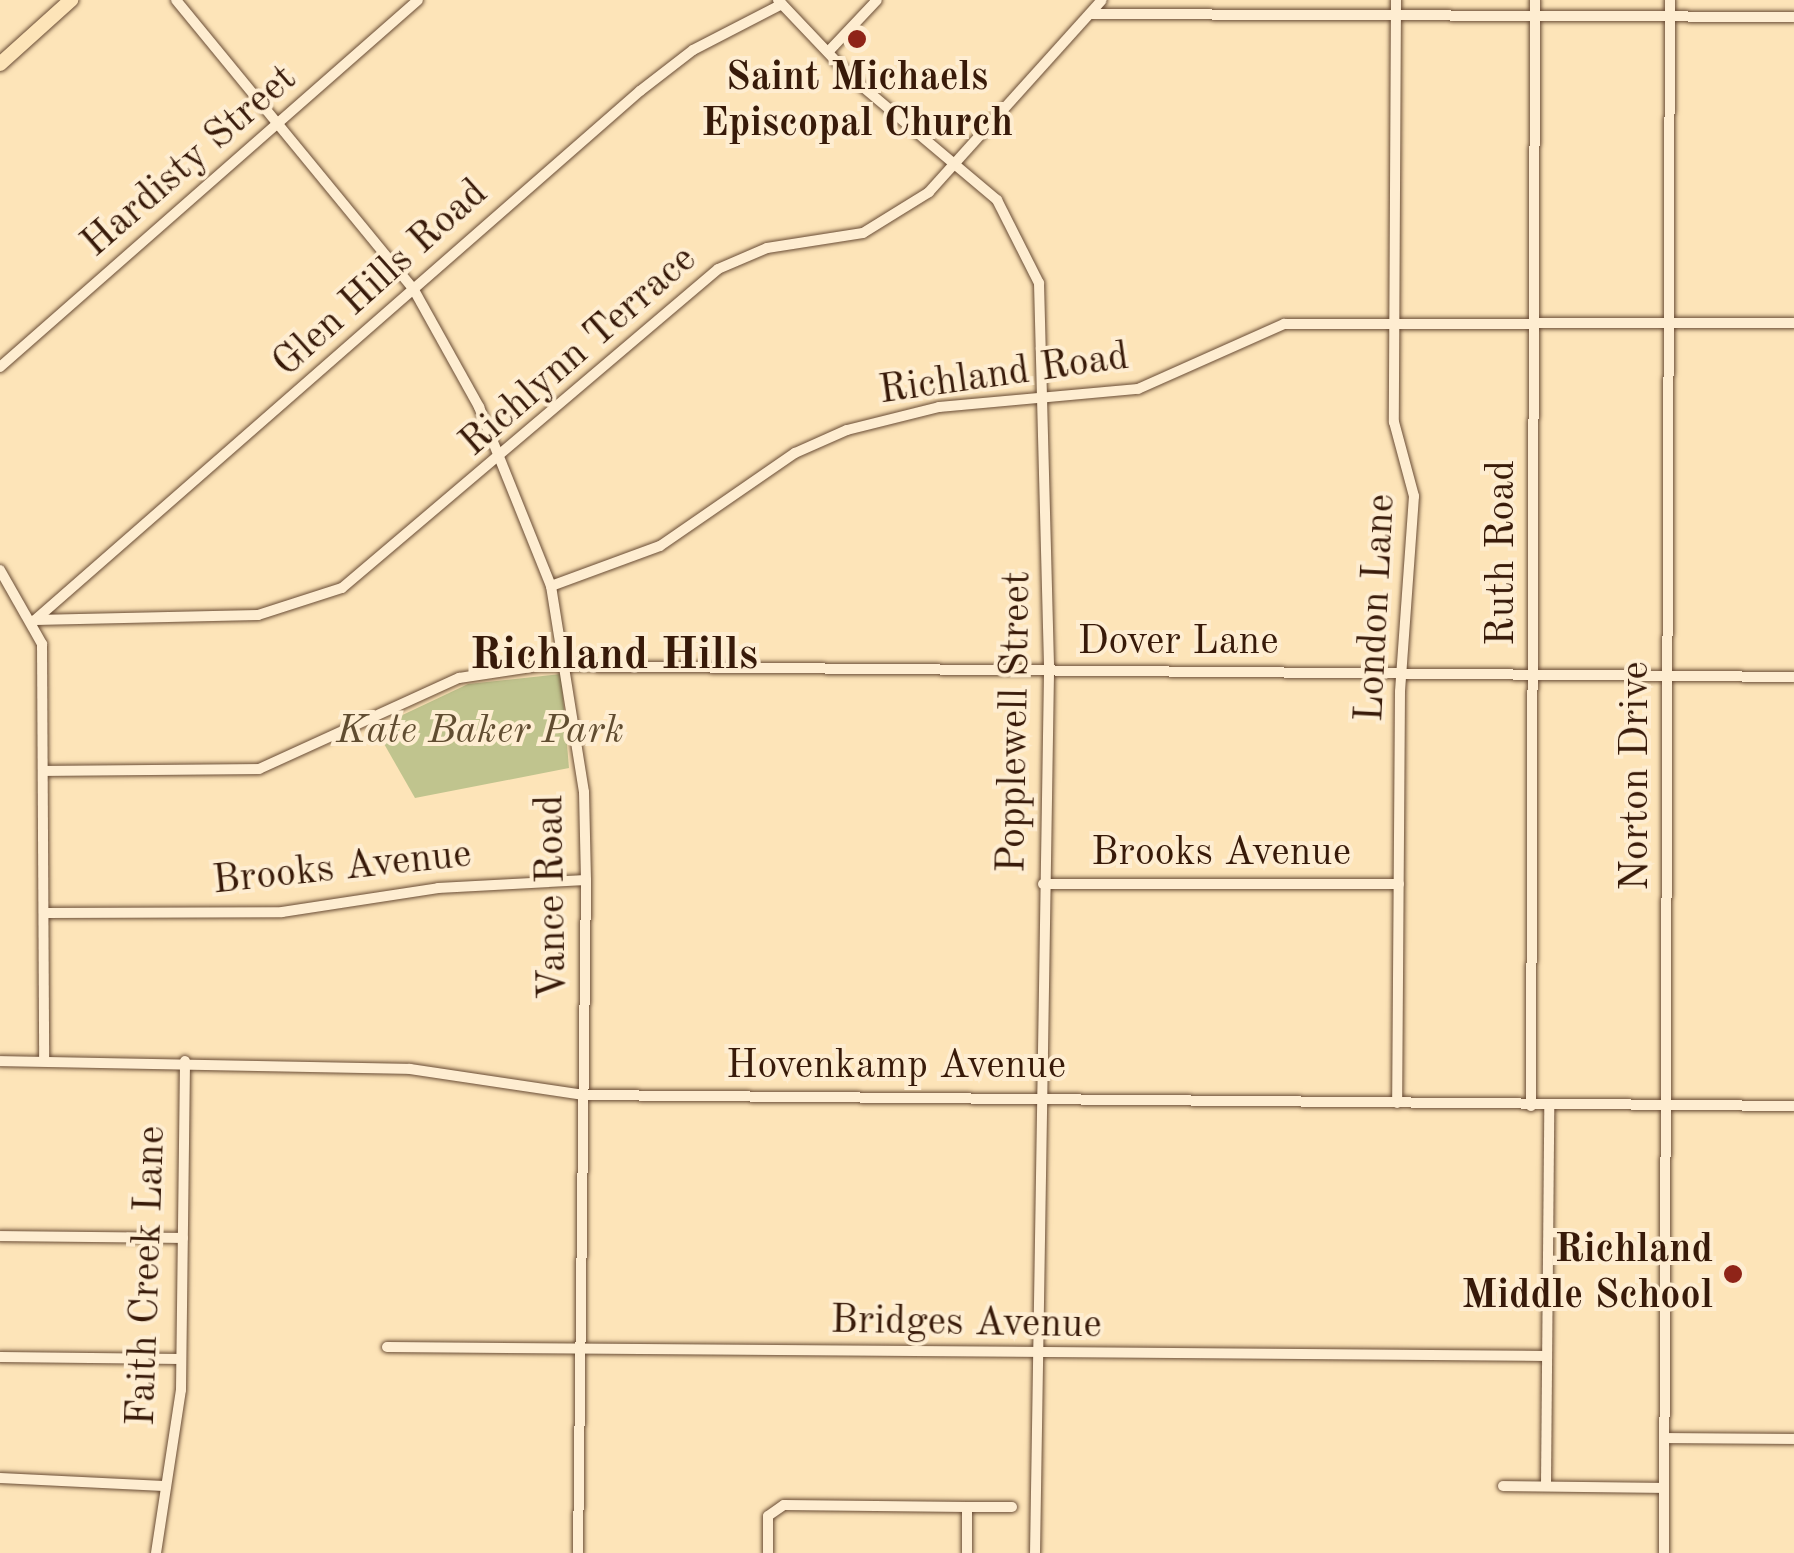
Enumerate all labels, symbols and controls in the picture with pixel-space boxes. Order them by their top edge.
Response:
marker: Saint Michaels Episcopal Church [846,28,868,50]
place label: Saint Michaels Episcopal Church [701,55,1013,149]
street label: Hardisty Street [73,56,307,268]
street label: Glen Hills Road [264,170,498,388]
street label: Richlynn Terrace [451,236,707,468]
street label: Richland Road [876,334,1132,416]
street label: Ruth Road [1479,460,1527,646]
street label: London Lane [1347,493,1407,723]
street label: Popplewell Street [989,571,1043,873]
street label: Dover Lane [1077,619,1279,667]
district label: Richland Hills [470,630,758,684]
street label: Norton Drive [1613,661,1661,891]
park label: Kate Baker Park [336,708,624,756]
street label: Vance Road [527,794,579,1000]
street label: Brooks Avenue [1091,830,1351,878]
street label: Brooks Avenue [210,832,474,906]
street label: Hovenkamp Avenue [726,1043,1066,1091]
street label: Faith Creek Lane [119,1125,177,1427]
place label: Richland Middle School [1462,1227,1713,1321]
marker: Richland Middle School [1722,1263,1744,1285]
street label: Bridges Avenue [830,1298,1102,1350]

